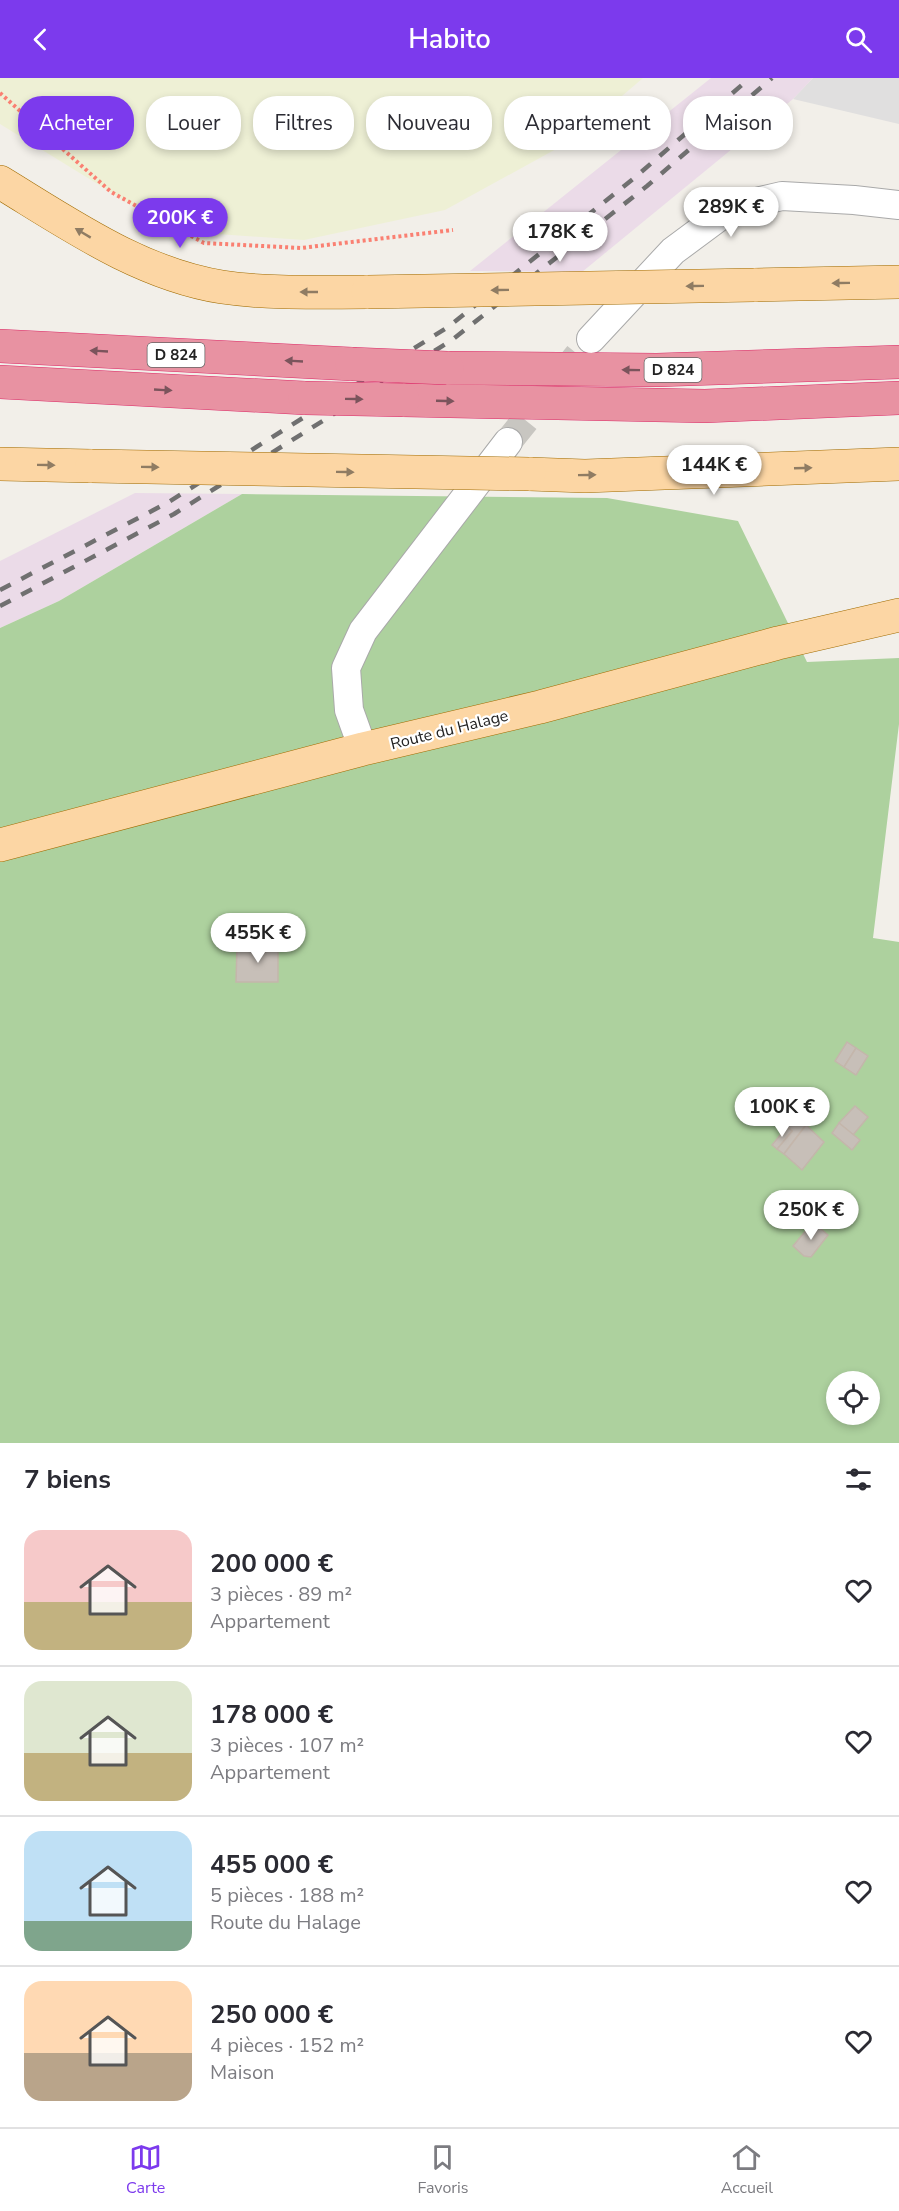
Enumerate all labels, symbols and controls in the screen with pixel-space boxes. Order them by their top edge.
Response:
text: Habito [408,21,491,58]
icon: back [24,23,57,56]
icon: search [842,23,875,56]
chip: Acheter [18,96,134,150]
chip: Louer [146,96,241,150]
chip: Filtres [253,96,354,150]
chip: Nouveau [366,96,492,150]
chip: Appartement [504,96,671,150]
chip: Maison [683,96,793,150]
pin: 289K € [682,187,780,238]
text: 289K € [698,193,764,220]
pin: 200K € [131,198,229,249]
text: 200K € [147,204,213,231]
pin: 178K € [511,212,609,263]
text: 178K € [527,218,593,245]
one-way arrow [75,227,91,238]
one-way arrow [831,278,850,288]
one-way arrow [686,281,705,291]
one-way arrow [491,285,510,295]
one-way arrow [300,287,319,297]
road number: D 824 [148,343,204,367]
one-way arrow [89,347,108,356]
one-way arrow [284,356,303,365]
road number: D 824 [644,358,702,382]
one-way arrow [621,365,640,375]
one-way arrow [154,386,173,395]
one-way arrow [345,394,364,404]
one-way arrow [436,397,455,406]
pin: 144K € [665,445,763,496]
text: 144K € [681,451,747,478]
one-way arrow [36,460,55,470]
one-way arrow [141,462,160,472]
one-way arrow [794,463,813,473]
one-way arrow [336,467,355,477]
one-way arrow [578,470,597,480]
street label: Route du Halage [388,705,510,755]
pin: 455K € [209,913,307,964]
text: 455K € [225,919,291,946]
pin: 100K € [733,1087,831,1138]
text: 100K € [749,1093,815,1120]
pin: 250K € [762,1190,860,1241]
text: 250K € [778,1196,844,1223]
map controls [826,1371,880,1425]
button: locate [826,1371,880,1425]
text: 7 biens [24,1462,111,1497]
icon: filters [842,1463,875,1496]
text: 200 000 € [210,1546,333,1581]
icon: home [72,1554,144,1626]
icon: heart [842,1574,875,1607]
text: 3 pièces · 89 m² [210,1581,352,1608]
text: Appartement [210,1608,330,1635]
text: 178 000 € [210,1697,333,1732]
icon: home [72,1705,144,1777]
icon: heart [842,1725,875,1758]
text: 3 pièces · 107 m² [210,1732,364,1759]
text: Appartement [210,1759,330,1786]
text: 455 000 € [210,1847,333,1882]
icon: home [72,1855,144,1927]
icon: heart [842,1875,875,1908]
text: 5 pièces · 188 m² [210,1882,364,1909]
text: Route du Halage [210,1909,361,1936]
text: 250 000 € [210,1997,333,2032]
icon: home [72,2005,144,2077]
icon: heart [842,2025,875,2058]
text: 4 pièces · 152 m² [210,2032,364,2059]
text: Maison [210,2059,274,2086]
tab: Carte [126,2141,165,2199]
tab: Favoris [417,2141,468,2199]
tab: Accueil [721,2141,773,2199]

